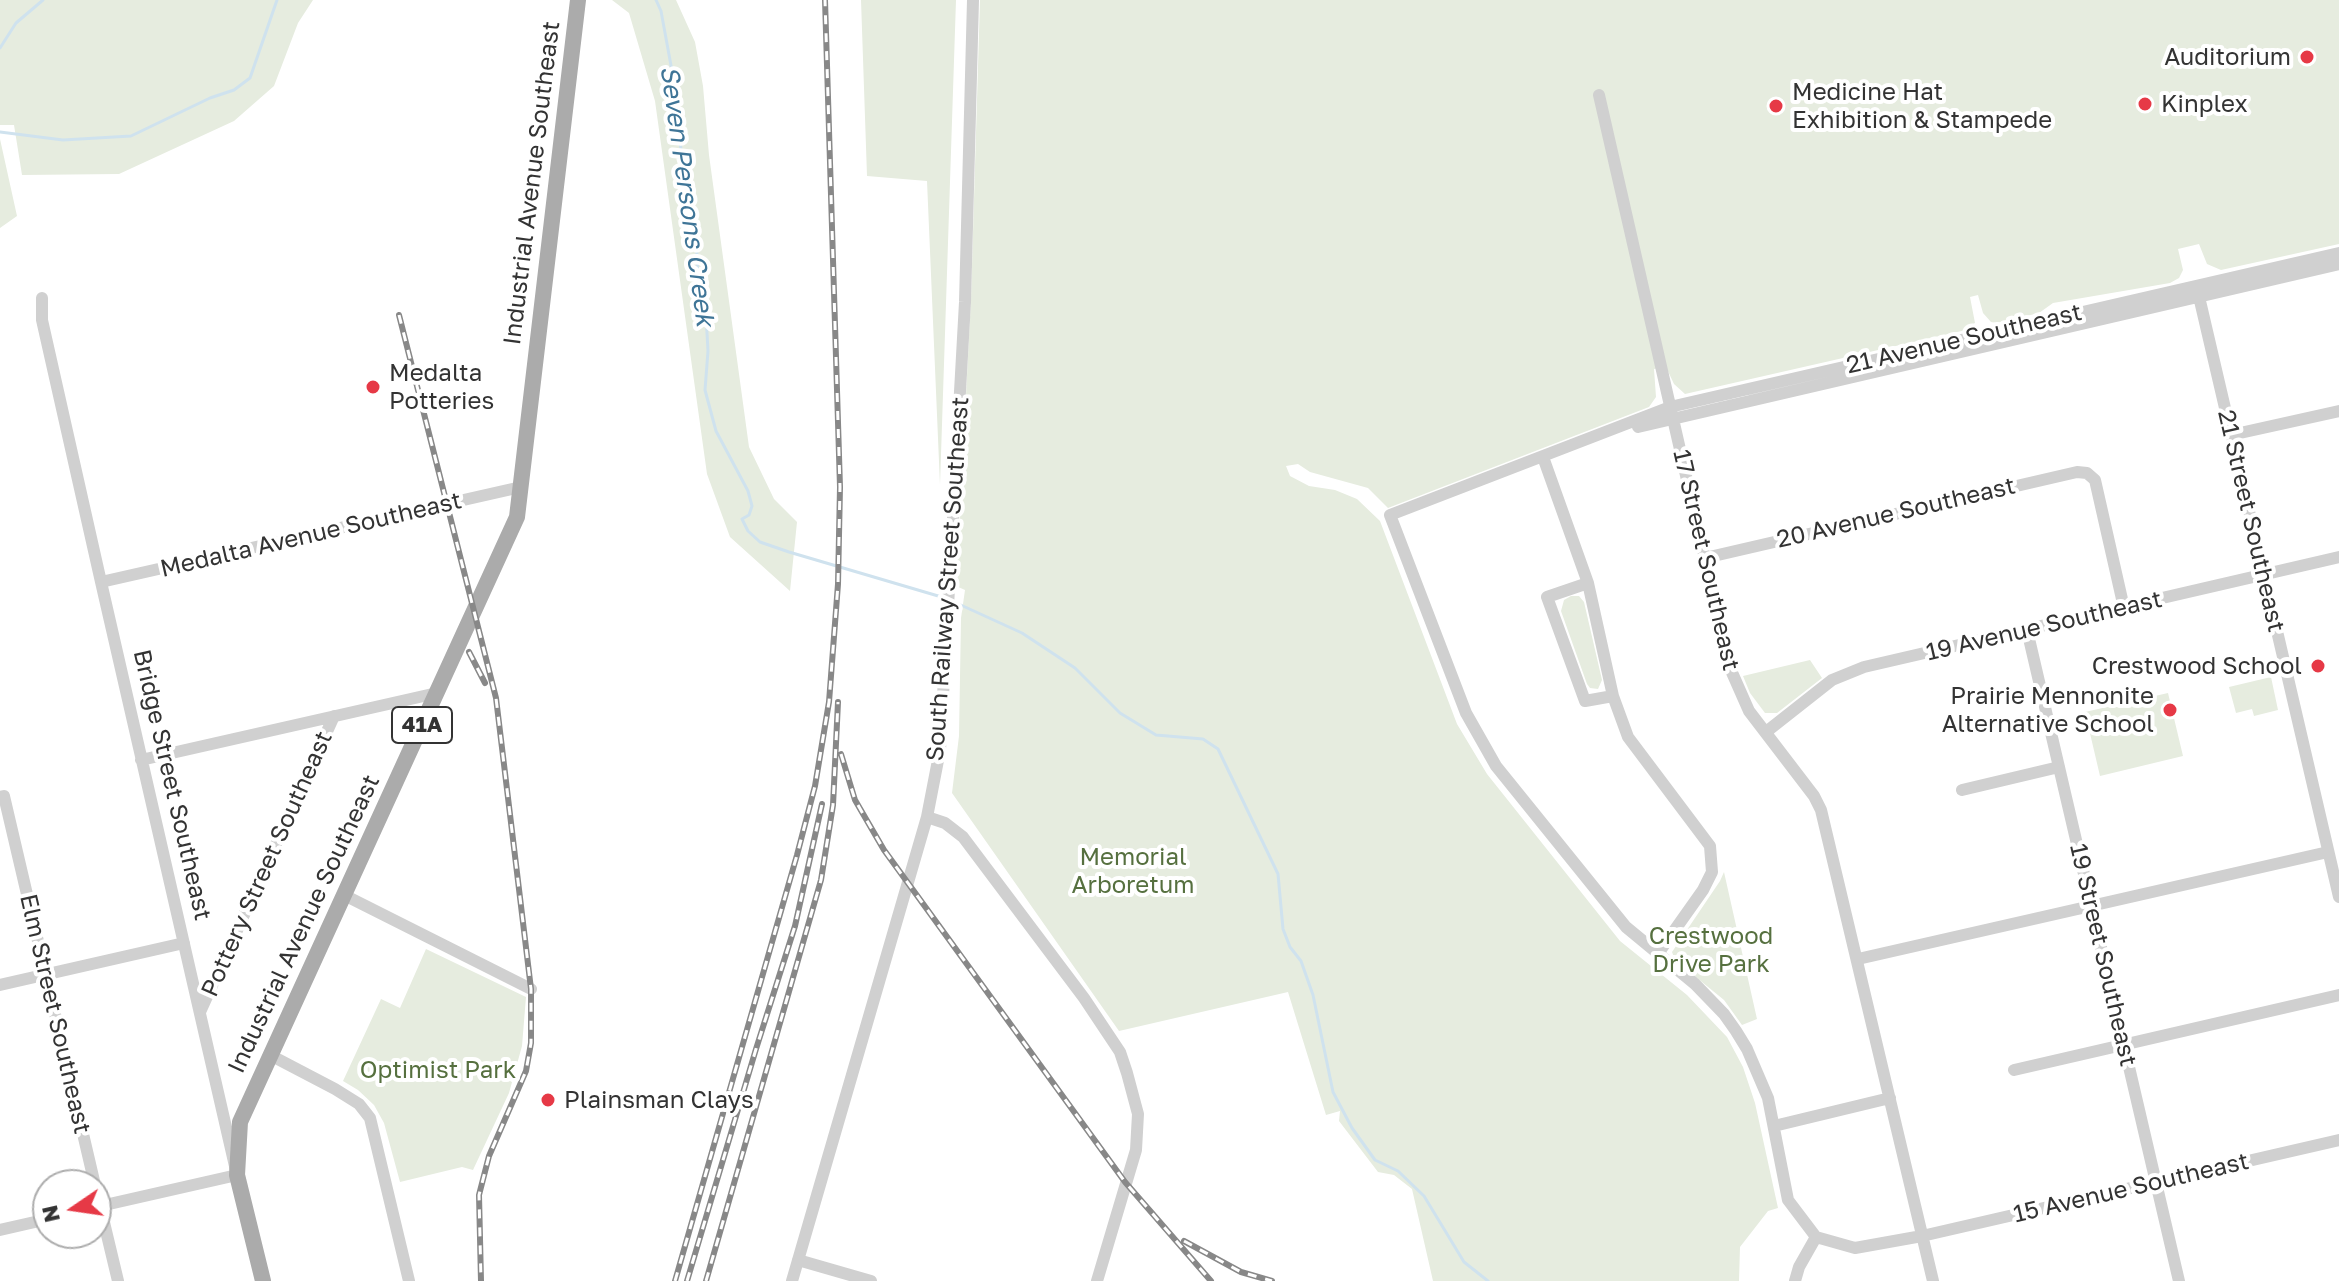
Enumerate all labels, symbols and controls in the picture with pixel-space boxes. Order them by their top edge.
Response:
street label: Industrial Avenue Southeast [498,19,566,347]
place label: Auditorium [2164,43,2291,71]
marker: Auditorium [2298,48,2316,66]
water label: Seven Persons Creek [653,64,721,328]
place label: Medicine Hat Exhibition & Stampede [1792,78,2052,134]
place label: Kinplex [2161,90,2248,118]
marker: Kinplex [2136,95,2154,113]
marker: Medicine Hat Exhibition & Stampede [1767,97,1785,115]
street label: 21 Avenue Southeast [1843,298,2085,380]
place label: Medalta Potteries [389,359,494,415]
marker: Medalta Potteries [364,378,382,396]
street label: South Railway Street Southeast [921,396,975,762]
street label: 21 Street Southeast [2211,407,2291,635]
street label: 17 Street Southeast [1667,447,1745,673]
street label: 20 Avenue Southeast [1774,472,2018,554]
street label: Medalta Avenue Southeast [158,486,464,584]
street label: 19 Avenue Southeast [1923,585,2165,667]
street label: Bridge Street Southeast [127,647,217,923]
place label: Crestwood School [2092,652,2302,680]
marker: Crestwood School [2309,657,2327,675]
place label: Prairie Mennonite Alternative School [1942,682,2154,738]
marker: Prairie Mennonite Alternative School [2161,701,2179,719]
road number: 41A [392,707,452,743]
street label: Pottery Street Southeast [195,727,339,1001]
street label: Industrial Avenue Southeast [222,770,386,1078]
street label: 19 Street Southeast [2063,841,2143,1069]
park label: Memorial Arboretum [1072,843,1194,899]
street label: Elm Street Southeast [13,891,97,1137]
park label: Crestwood Drive Park [1649,922,1773,978]
park label: Optimist Park [360,1056,516,1084]
place label: Plainsman Clays [564,1086,754,1114]
marker: Plainsman Clays [539,1091,557,1109]
street label: 15 Avenue Southeast [2010,1147,2252,1229]
north arrow [32,1169,112,1249]
text: N [35,1203,65,1225]

